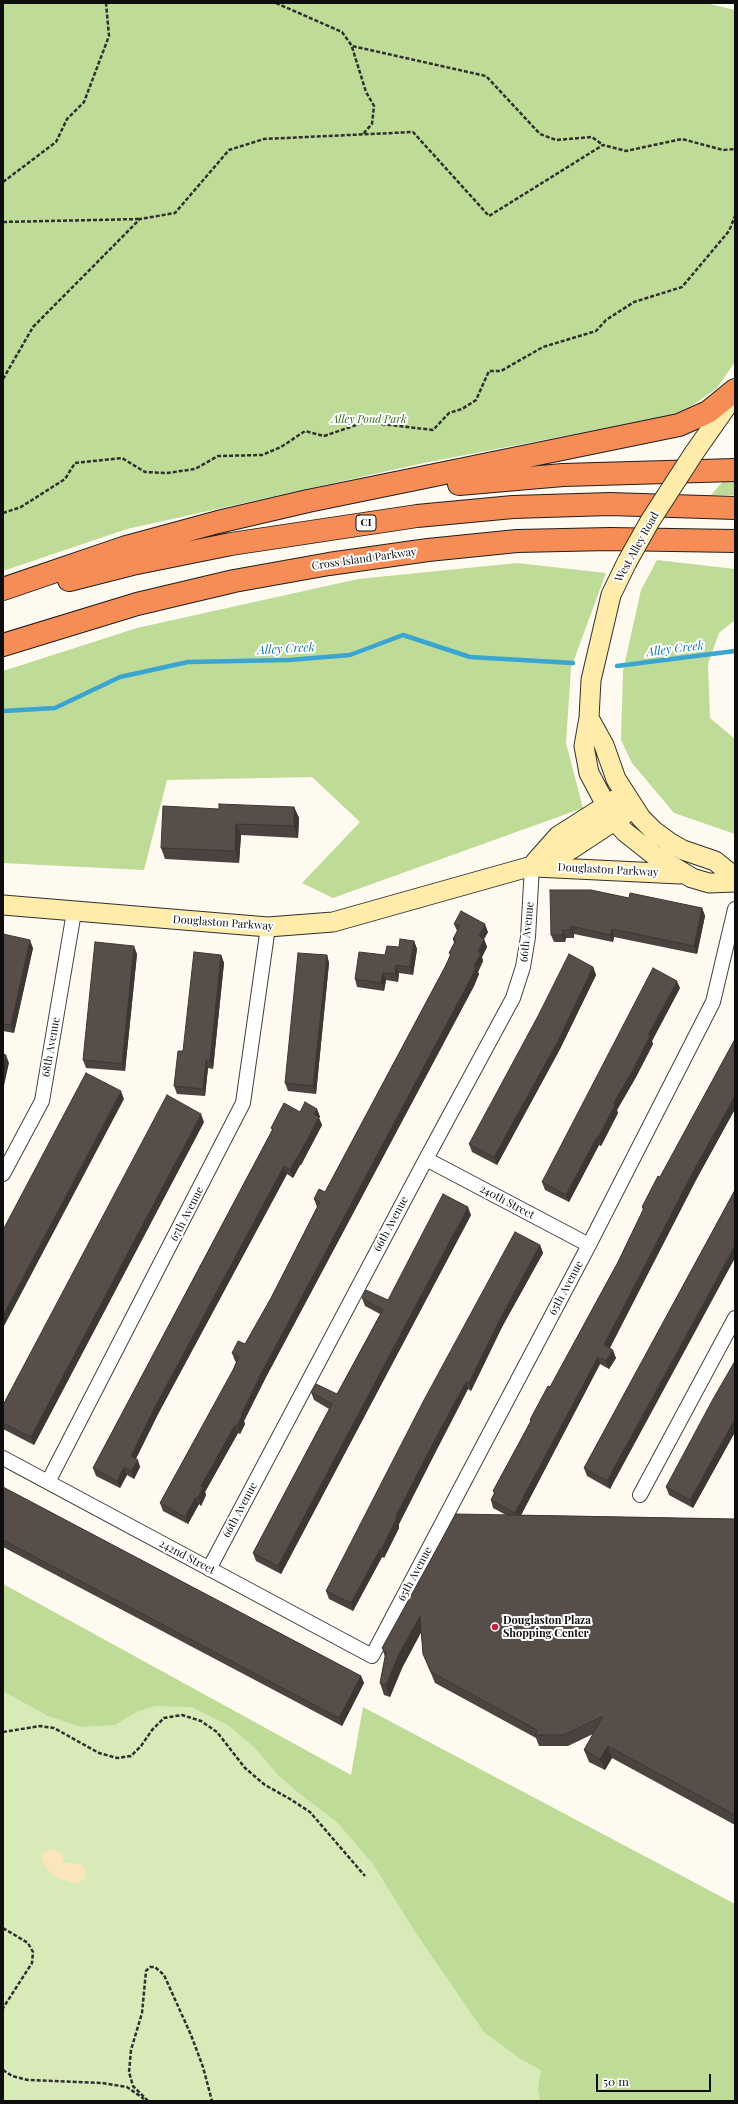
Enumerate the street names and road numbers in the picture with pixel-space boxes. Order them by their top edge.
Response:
street label: West Alley Road [612,510,662,584]
road number: CI [356,515,376,531]
street label: Cross Island Parkway [311,545,417,573]
street label: Douglaston Parkway [557,861,659,879]
street label: 66th Avenue [517,901,537,963]
street label: Douglaston Parkway [172,913,274,933]
street label: 68th Avenue [39,1016,63,1078]
street label: 240th Street [477,1182,537,1222]
street label: 67th Avenue [168,1184,206,1244]
street label: 66th Avenue [371,1194,411,1254]
street label: 65th Avenue [546,1259,586,1317]
street label: 66th Avenue [220,1480,260,1540]
street label: 242nd Street [157,1537,217,1577]
street label: 65th Avenue [395,1545,435,1603]

